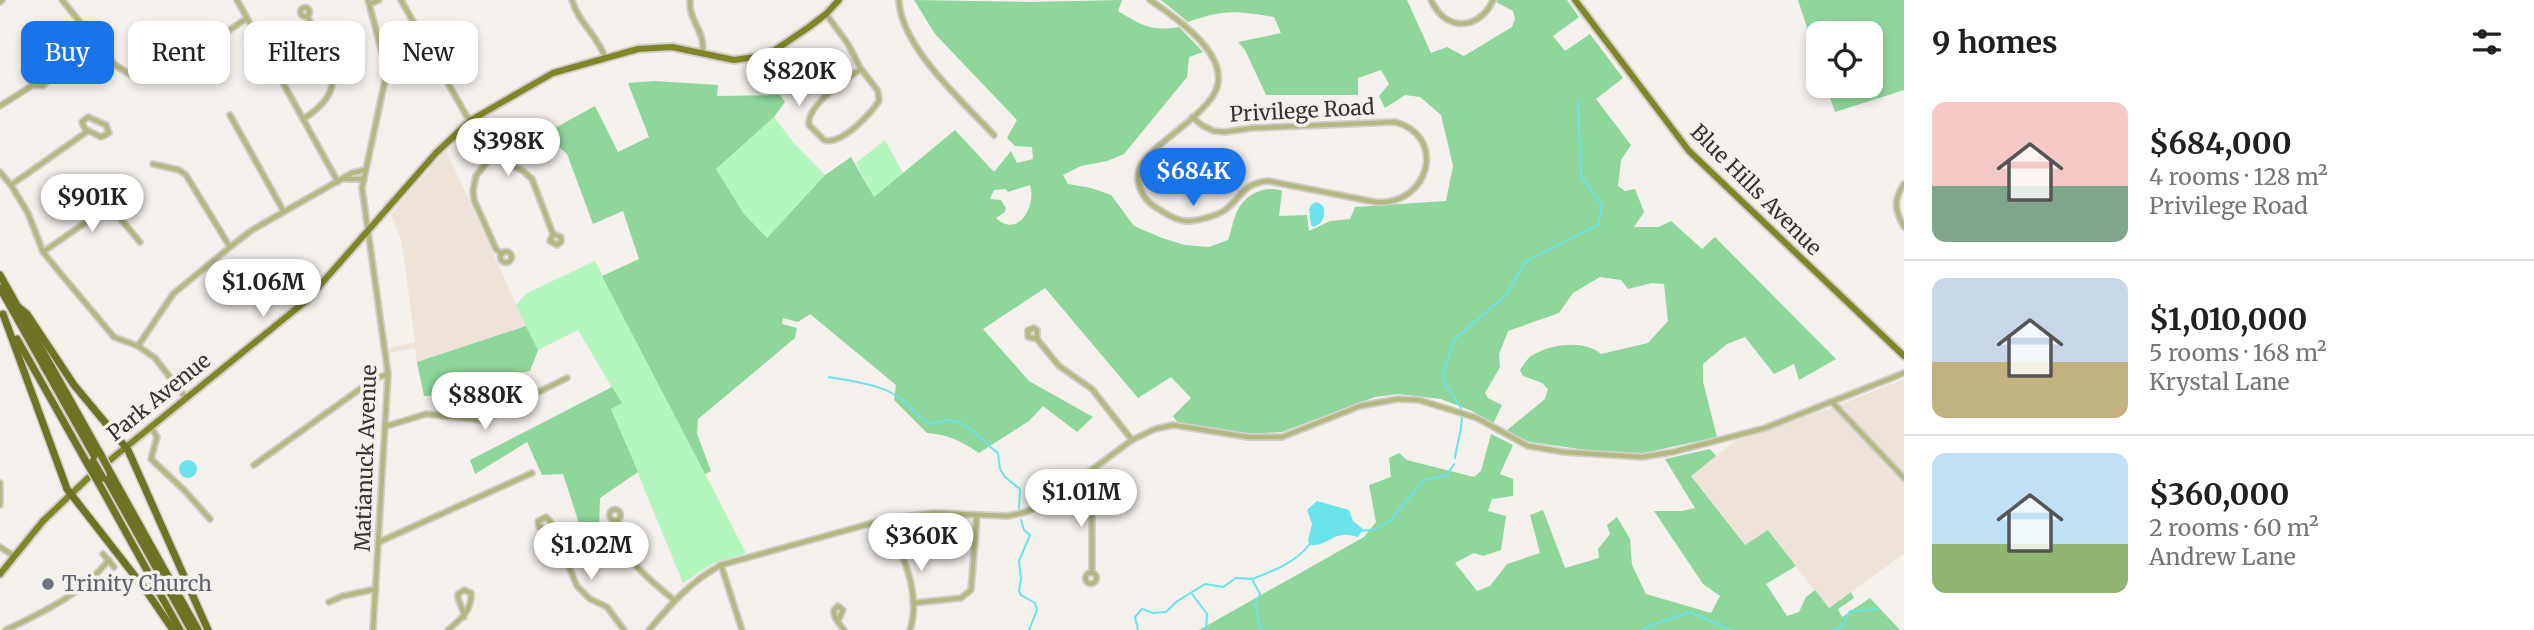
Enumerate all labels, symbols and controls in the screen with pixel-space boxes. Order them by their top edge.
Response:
chip: Buy [21,21,114,84]
chip: Rent [128,21,230,84]
chip: Filters [244,21,365,84]
chip: New [379,21,478,84]
map controls [1806,21,1883,98]
button: locate [1806,21,1883,98]
text: 9 homes [1932,23,2058,61]
icon: filters [2468,23,2506,61]
pin: $820K [750,48,848,108]
text: $820K [762,56,836,85]
street label: Privilege Road [1229,93,1375,128]
pin: $398K [459,118,557,178]
street label: Blue Hills Avenue [1685,118,1828,261]
text: $684,000 [2149,124,2292,162]
text: $398K [472,126,544,155]
icon: home [1988,130,2072,214]
pin: $684K [1144,148,1242,208]
text: $684K [1156,156,1230,185]
text: 4 rooms · 128 m² [2149,162,2328,191]
pin: $901K [43,174,141,234]
text: $901K [57,182,127,211]
text: Privilege Road [2149,191,2308,220]
pin: $1.06M [206,260,320,319]
text: $1.06M [221,267,305,296]
text: $1,010,000 [2149,300,2307,338]
icon: home [1988,306,2072,390]
text: 5 rooms · 168 m² [2149,338,2327,367]
street label: Park Avenue [101,347,216,447]
street label: Matianuck Avenue [349,364,382,552]
text: Krystal Lane [2149,367,2289,396]
pin: $880K [436,372,534,432]
text: $880K [447,380,523,409]
pin: $1.01M [1024,470,1138,529]
text: $360,000 [2149,475,2289,513]
text: $1.01M [1041,477,1121,506]
icon: home [1988,481,2072,565]
text: 2 rooms · 60 m² [2149,513,2319,542]
pin: $360K [872,514,970,573]
text: $360K [884,521,958,550]
pin: $1.02M [534,522,648,582]
text: $1.02M [550,530,632,559]
text: Andrew Lane [2149,542,2296,571]
place label: Trinity Church [62,570,212,597]
marker: Trinity Church [40,576,56,592]

